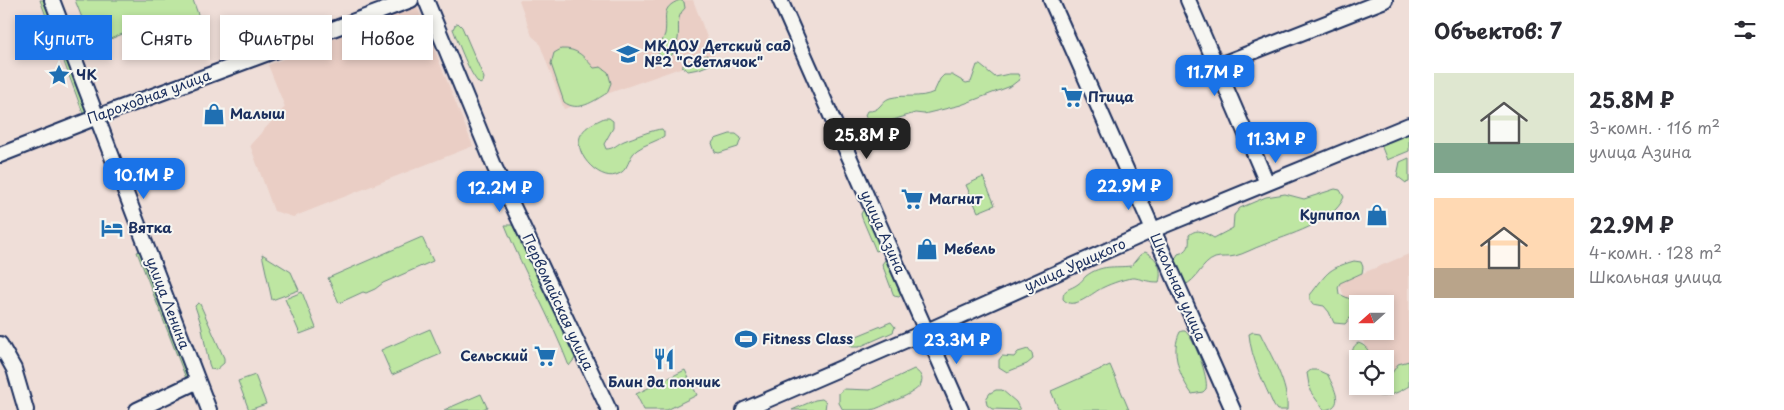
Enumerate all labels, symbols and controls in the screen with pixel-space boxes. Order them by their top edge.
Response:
text: Объектов: 7 [1434,14,1562,46]
chip: Купить [15,15,112,60]
chip: Снять [122,15,210,60]
chip: Фильтры [220,15,332,60]
chip: Новое [342,15,433,60]
icon: filters [1731,16,1759,44]
place label: МКДОУ Детский сад №2 "Светлячок" [644,35,792,72]
school or university icon: МКДОУ Детский сад №2 "Светлячок" [615,41,641,67]
pin: 11.7M ₽ [1169,54,1261,97]
text: 11.7M ₽ [1186,59,1244,83]
place icon: ЧК [46,62,72,88]
place label: ЧК [76,64,97,85]
street label: Пароходная улица [84,64,214,129]
text: 25.8M ₽ [1589,83,1674,115]
supermarket icon: Птица [1059,84,1085,110]
place label: Птица [1088,86,1134,107]
icon: home [1474,93,1534,153]
shop icon: Малыш [201,101,227,127]
place label: Малыш [230,103,285,124]
text: 3-комн. · 116 m² [1589,115,1720,139]
pin: 25.8M ₽ [821,118,913,160]
pin: 11.3M ₽ [1230,121,1322,164]
text: 25.8M ₽ [834,122,900,146]
text: 11.3M ₽ [1247,126,1305,150]
text: улица Азина [1589,139,1691,163]
pin: 10.1M ₽ [98,158,190,200]
text: 10.1M ₽ [114,162,174,186]
pin: 22.9M ₽ [1083,168,1175,211]
pin: 12.2M ₽ [454,170,546,213]
text: 22.9M ₽ [1097,173,1161,197]
text: 12.2M ₽ [468,175,532,199]
supermarket icon: Магнит [899,186,925,212]
street label: улица Азина [856,187,911,277]
place label: Магнит [929,188,983,209]
shop icon: Купипол [1364,202,1390,228]
place label: Купипол [1300,204,1360,225]
text: 22.9M ₽ [1589,208,1674,240]
hotel icon: Вятка [99,215,125,241]
place label: Вятка [128,217,172,238]
icon: home [1474,218,1534,278]
street label: Школьная улица [1145,229,1212,344]
street label: Первомайская улица [518,230,599,374]
street label: улица Урицкого [1020,233,1129,296]
shop icon: Мебель [914,236,940,262]
place label: Мебель [944,238,996,259]
text: 4-комн. · 128 m² [1589,240,1722,264]
street label: улица Ленина [141,254,196,352]
text: Школьная улица [1589,264,1722,288]
north arrow [1349,295,1394,340]
map controls [1349,295,1394,395]
pin: 23.3M ₽ [911,322,1003,365]
sports icon: Fitness Class [733,326,759,352]
text: 23.3M ₽ [924,327,990,351]
place label: Fitness Class [762,328,853,349]
supermarket icon: Сельский [532,343,558,369]
place label: Сельский [460,345,528,366]
restaurant icon: Блин да пончик [651,346,677,372]
button: locate [1349,350,1394,395]
place label: Блин да пончик [608,371,720,392]

